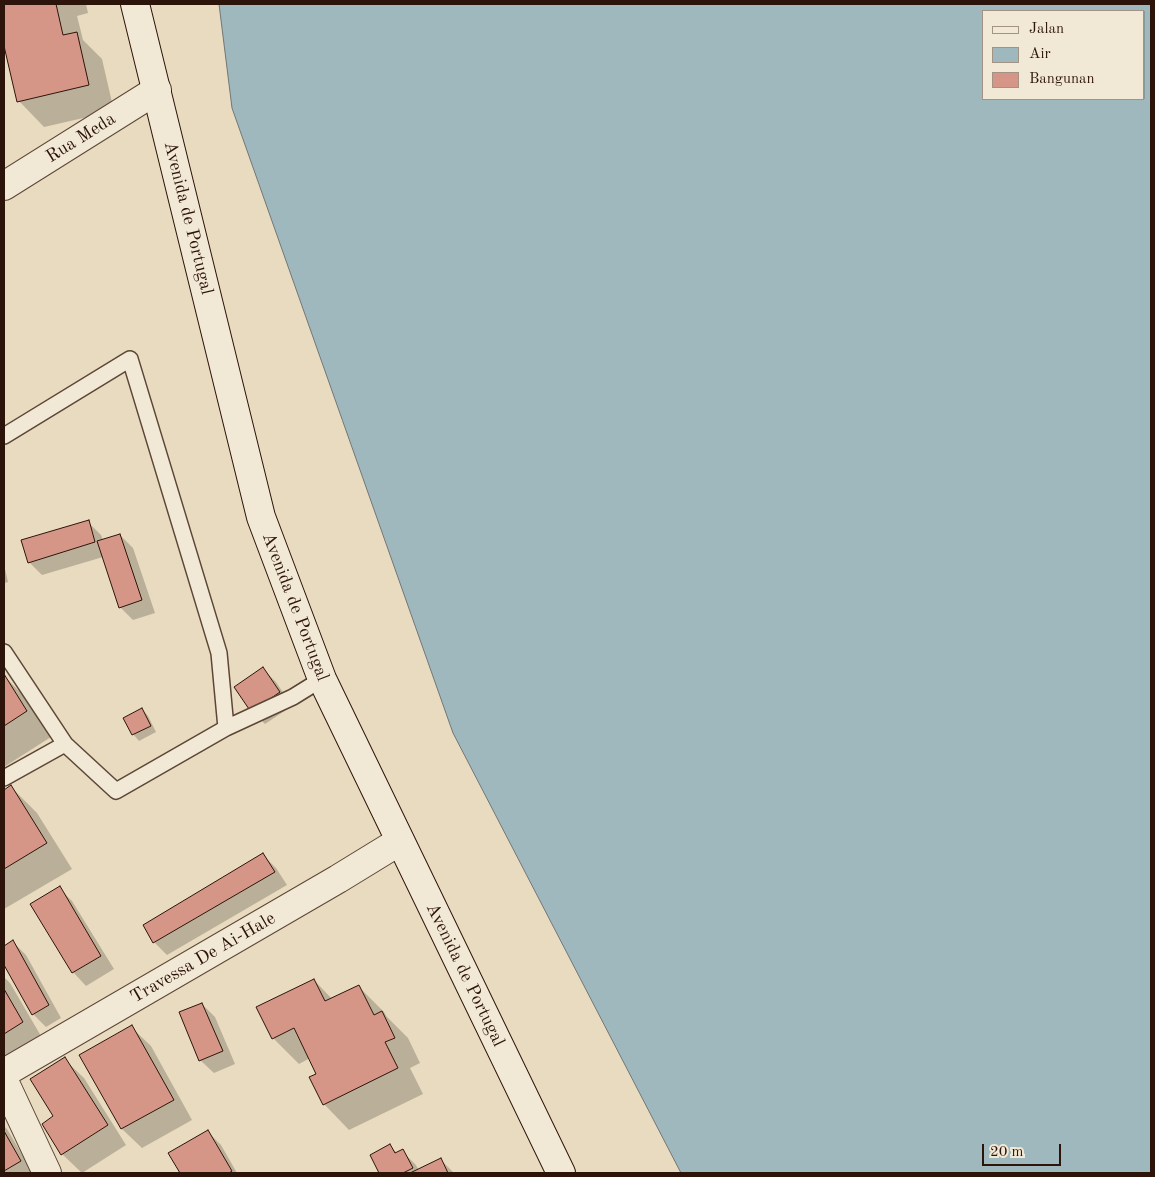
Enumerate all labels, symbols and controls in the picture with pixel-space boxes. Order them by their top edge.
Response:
legend [982,10,1145,100]
text: Jalan [1029,22,1064,37]
text: Air [1029,47,1051,62]
text: Bangunan [1029,72,1095,87]
street label: Rua Meda [42,108,120,168]
street label: Avenida de Portugal [159,139,217,297]
street label: Avenida de Portugal [257,530,333,684]
street label: Avenida de Portugal [421,900,509,1050]
street label: Travessa De Ai-Hale [127,908,279,1008]
scale bar [985,1134,1064,1166]
text: 20 m [990,1145,1024,1160]

